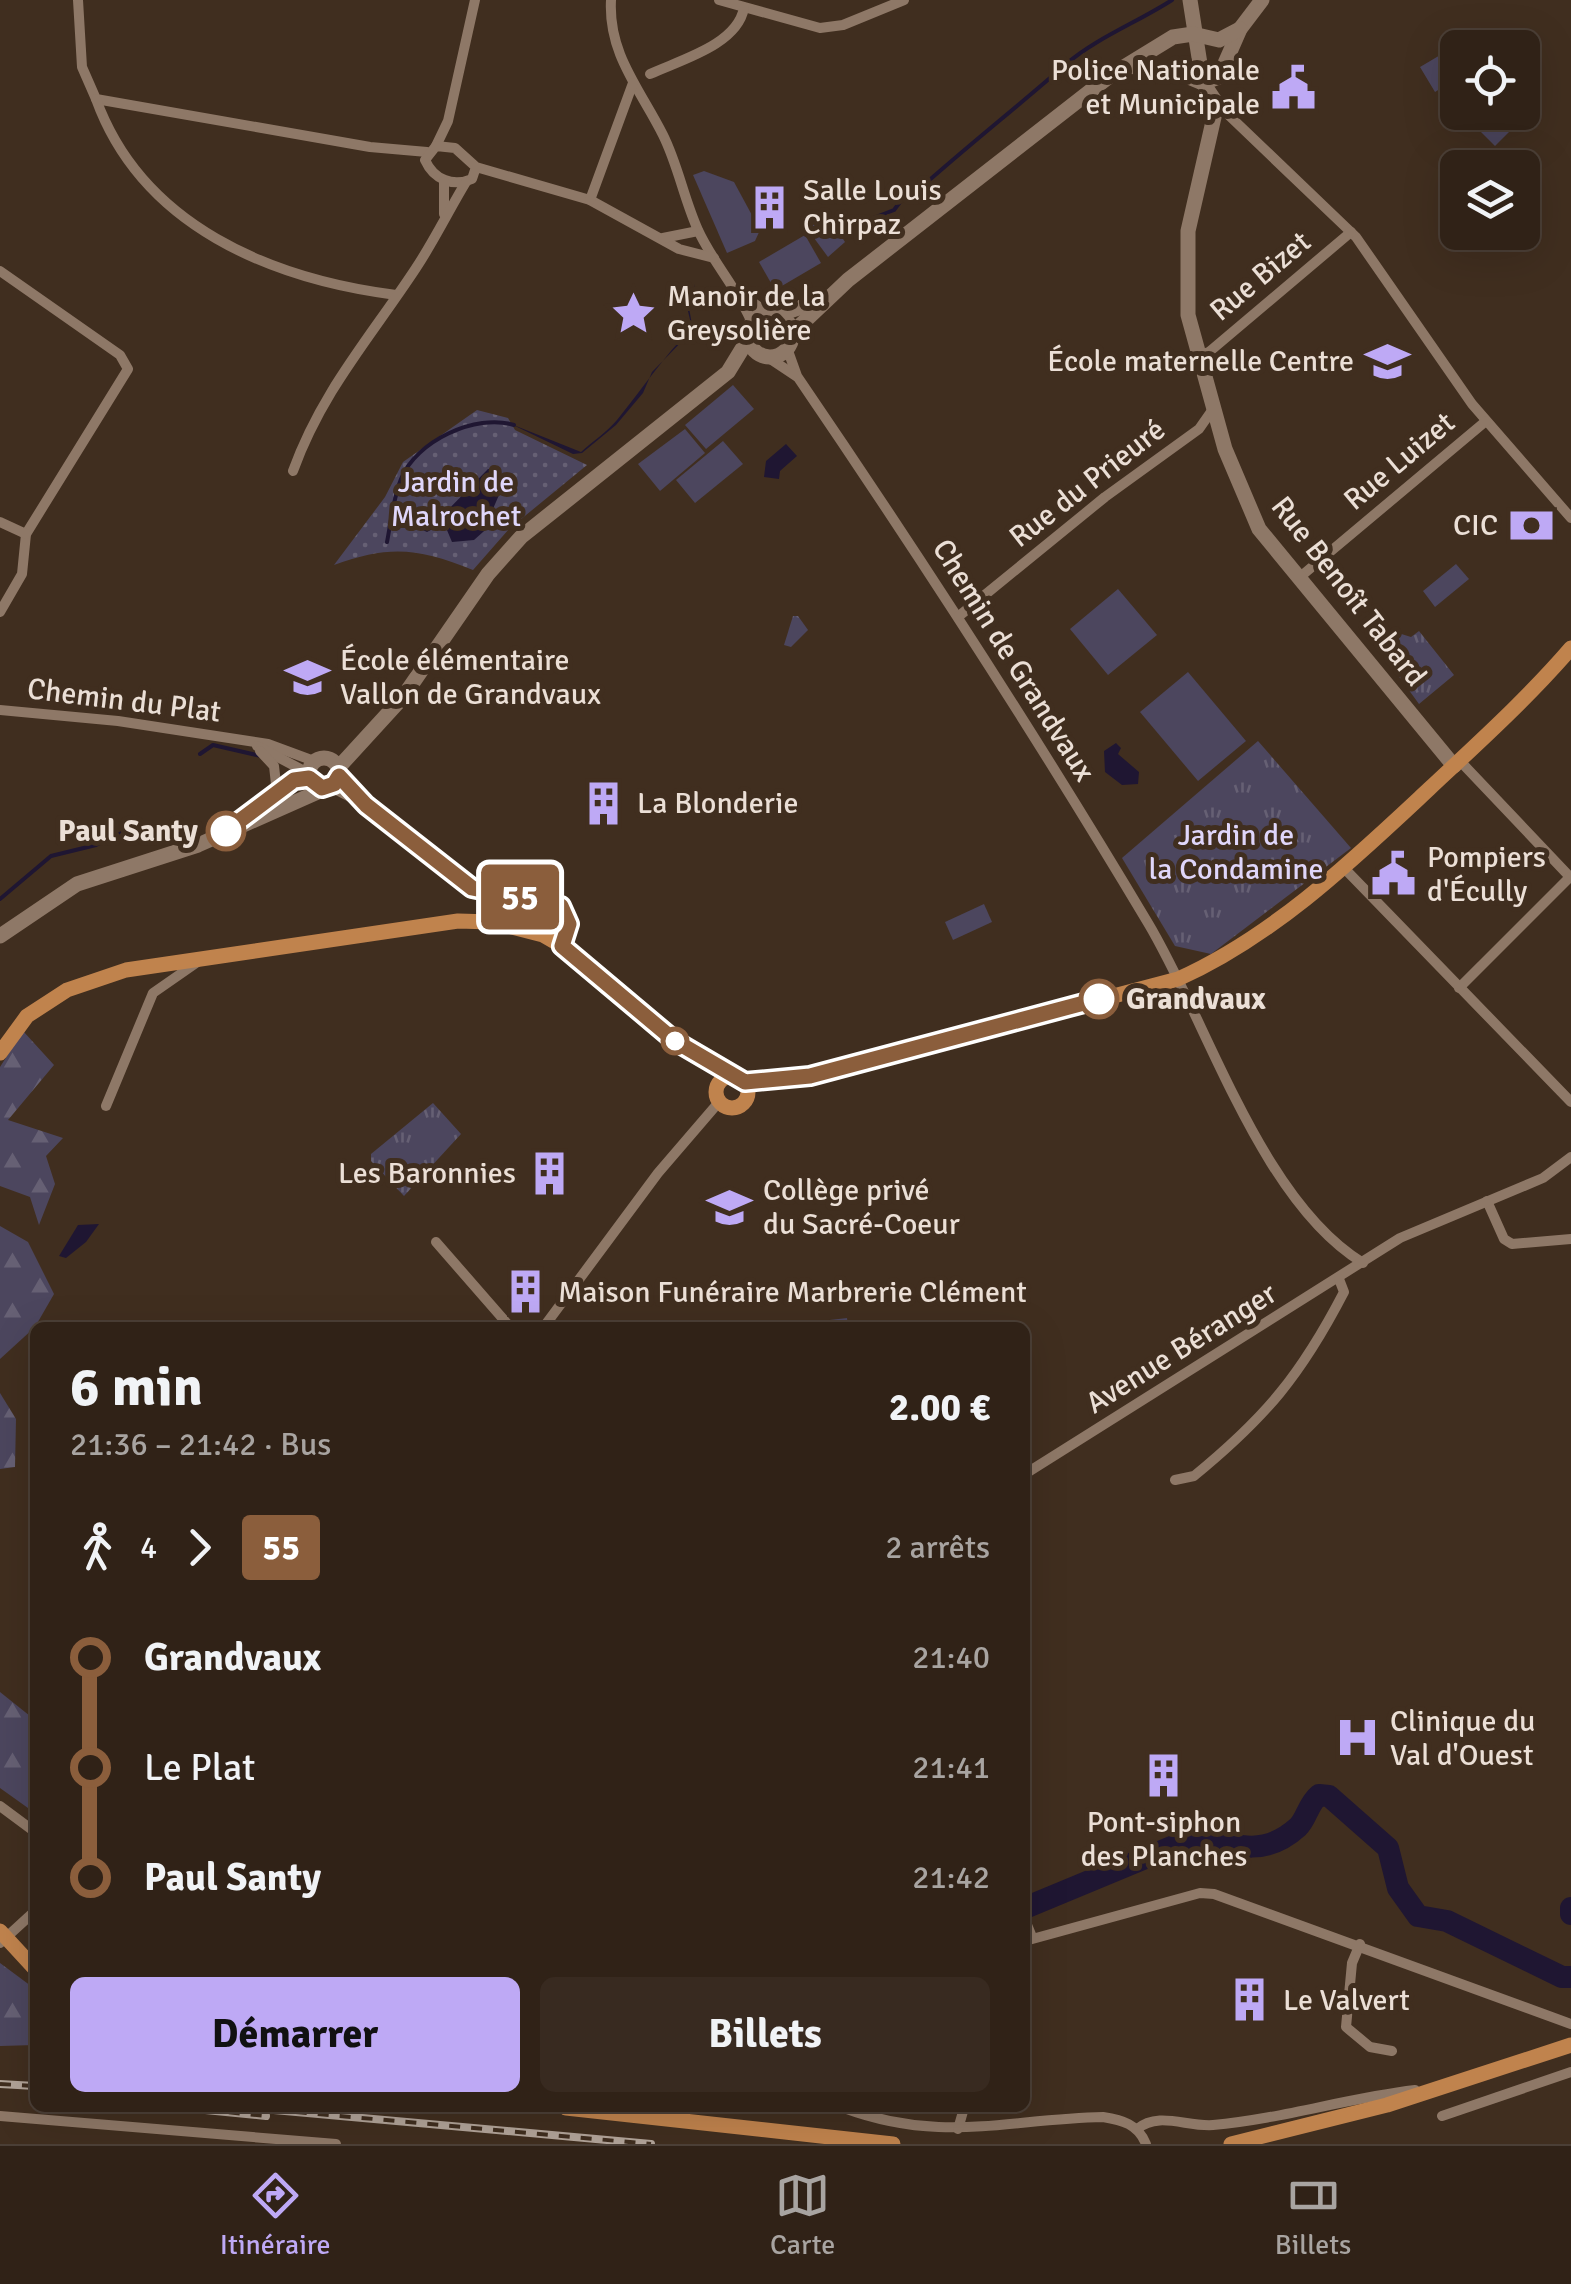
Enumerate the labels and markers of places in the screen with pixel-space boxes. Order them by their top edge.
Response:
place label: Police Nationale et Municipale [1051,52,1260,123]
public building icon: Police Nationale et Municipale [1269,63,1317,111]
place label: Salle Louis Chirpaz [803,172,942,243]
building icon: Salle Louis Chirpaz [746,183,794,231]
place label: Manoir de la Greysolière [667,278,826,349]
place icon: Manoir de la Greysolière [610,289,658,337]
school or university icon: École maternelle Centre [1363,337,1411,385]
place label: École maternelle Centre [1047,343,1354,380]
bank icon: CIC [1507,501,1555,549]
place label: CIC [1453,507,1498,544]
place label: École élémentaire Vallon de Grandvaux [340,642,601,713]
school or university icon: École élémentaire Vallon de Grandvaux [283,653,331,701]
building icon: La Blonderie [580,779,628,827]
place label: La Blonderie [637,785,798,822]
marker: Paul Santy [207,812,245,850]
place label: Paul Santy [58,813,198,850]
place label: Pompiers d'Écully [1427,839,1546,910]
public building icon: Pompiers d'Écully [1370,850,1418,898]
marker: Grandvaux [1080,980,1118,1018]
place label: Grandvaux [1126,981,1266,1018]
unlabelled marker [662,1028,688,1054]
building icon: Les Baronnies [525,1149,573,1197]
place label: Les Baronnies [338,1155,516,1192]
place label: Collège privé du Sacré-Coeur [763,1172,960,1243]
school or university icon: Collège privé du Sacré-Coeur [706,1183,754,1231]
building icon: Maison Funéraire Marbrerie Clément [501,1268,549,1316]
place label: Maison Funéraire Marbrerie Clément [558,1274,1027,1311]
place label: Clinique du Val d'Ouest [1390,1703,1536,1774]
hospital icon: Clinique du Val d'Ouest [1333,1714,1381,1762]
building icon: Pont-siphon des Planches [1140,1751,1188,1799]
place label: Pont-siphon des Planches [1081,1804,1247,1875]
building icon: Le Valvert [1226,1976,1274,2024]
place label: Le Valvert [1283,1982,1410,2019]

